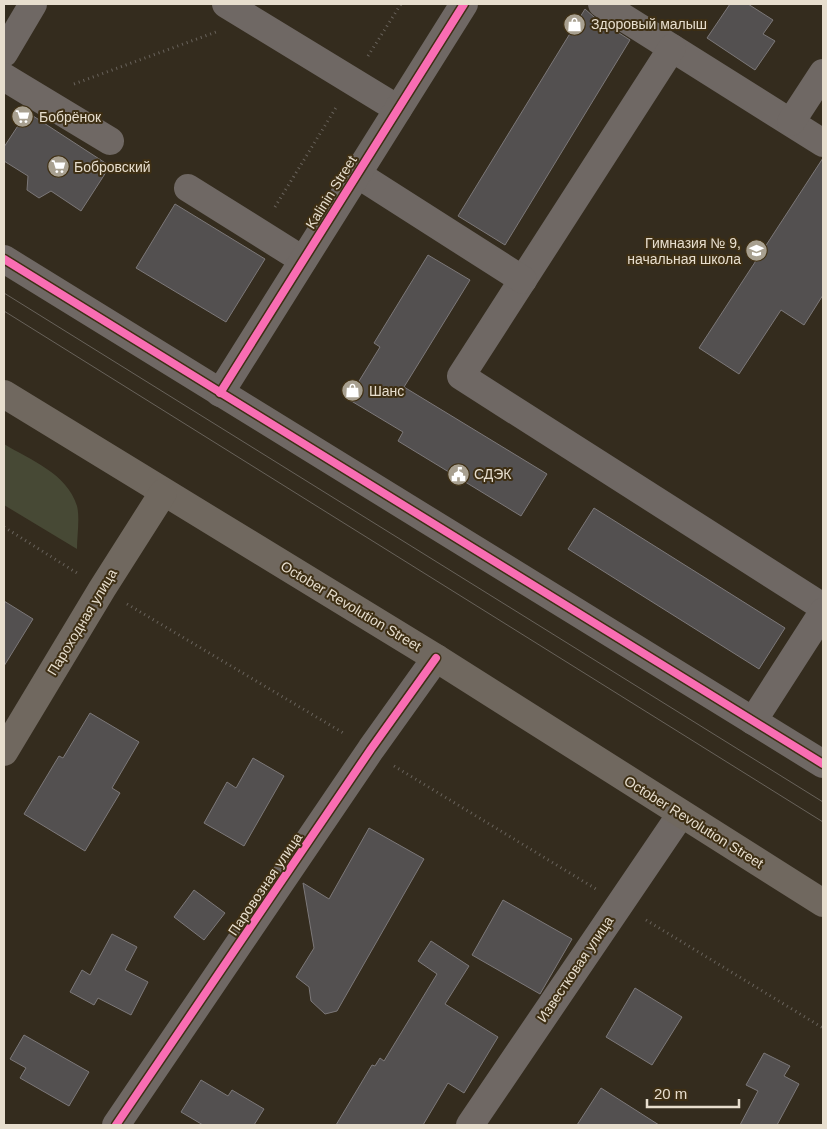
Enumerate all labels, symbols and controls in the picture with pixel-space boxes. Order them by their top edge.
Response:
shop icon: Здоровый малыш [563,12,587,36]
place label: Здоровый малыш [591,16,707,32]
supermarket icon: Бобрёнок [11,105,35,129]
place label: Бобрёнок [39,109,102,125]
street label: Kalinin Street [302,152,360,232]
supermarket icon: Бобровский [46,155,70,179]
place label: Бобровский [74,159,151,175]
place label: Гимназия № 9, начальная школа [627,235,741,267]
school or university icon: Гимназия № 9, начальная школа [745,239,769,263]
shop icon: Шанс [341,379,365,403]
place label: Шанс [369,383,404,399]
public building icon: СДЭК [446,462,470,486]
place label: СДЭК [474,466,512,482]
street label: October Revolution Street [278,558,424,654]
street label: Пароходная улица [44,566,120,678]
street label: October Revolution Street [621,773,767,872]
street label: Паровозная улица [225,830,305,938]
street label: Известковая улица [534,913,616,1025]
scale bar [647,1076,740,1108]
text: 20 m [654,1085,687,1102]

